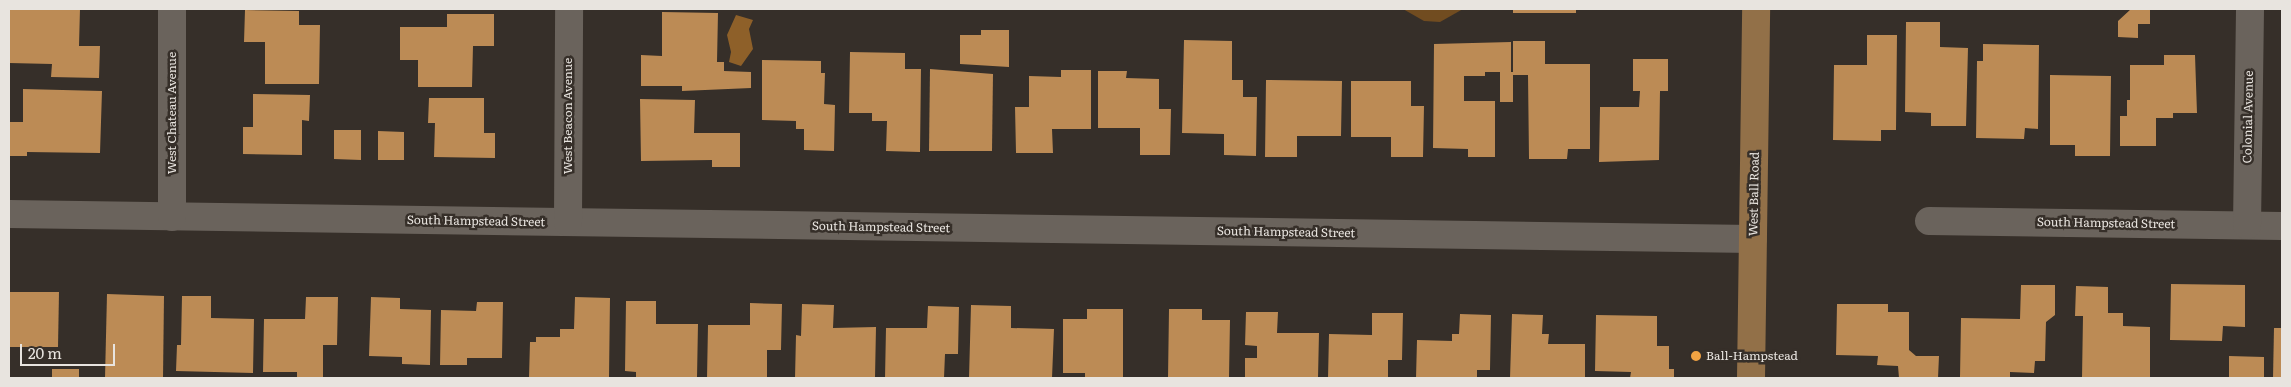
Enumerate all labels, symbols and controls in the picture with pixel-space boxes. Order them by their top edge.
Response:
street label: West Chateau Avenue [165,52,179,174]
street label: West Beacon Avenue [561,58,575,174]
street label: Colonial Avenue [2240,70,2256,164]
street label: West Ball Road [1746,152,1762,236]
street label: South Hampstead Street [407,213,545,229]
street label: South Hampstead Street [2037,215,2175,231]
street label: South Hampstead Street [812,219,950,235]
street label: South Hampstead Street [1217,224,1355,240]
scale bar [22,334,118,366]
text: 20 m [28,341,62,364]
place label: Ball-Hampstead [1706,349,1798,363]
marker: Ball-Hampstead [1690,350,1702,362]

